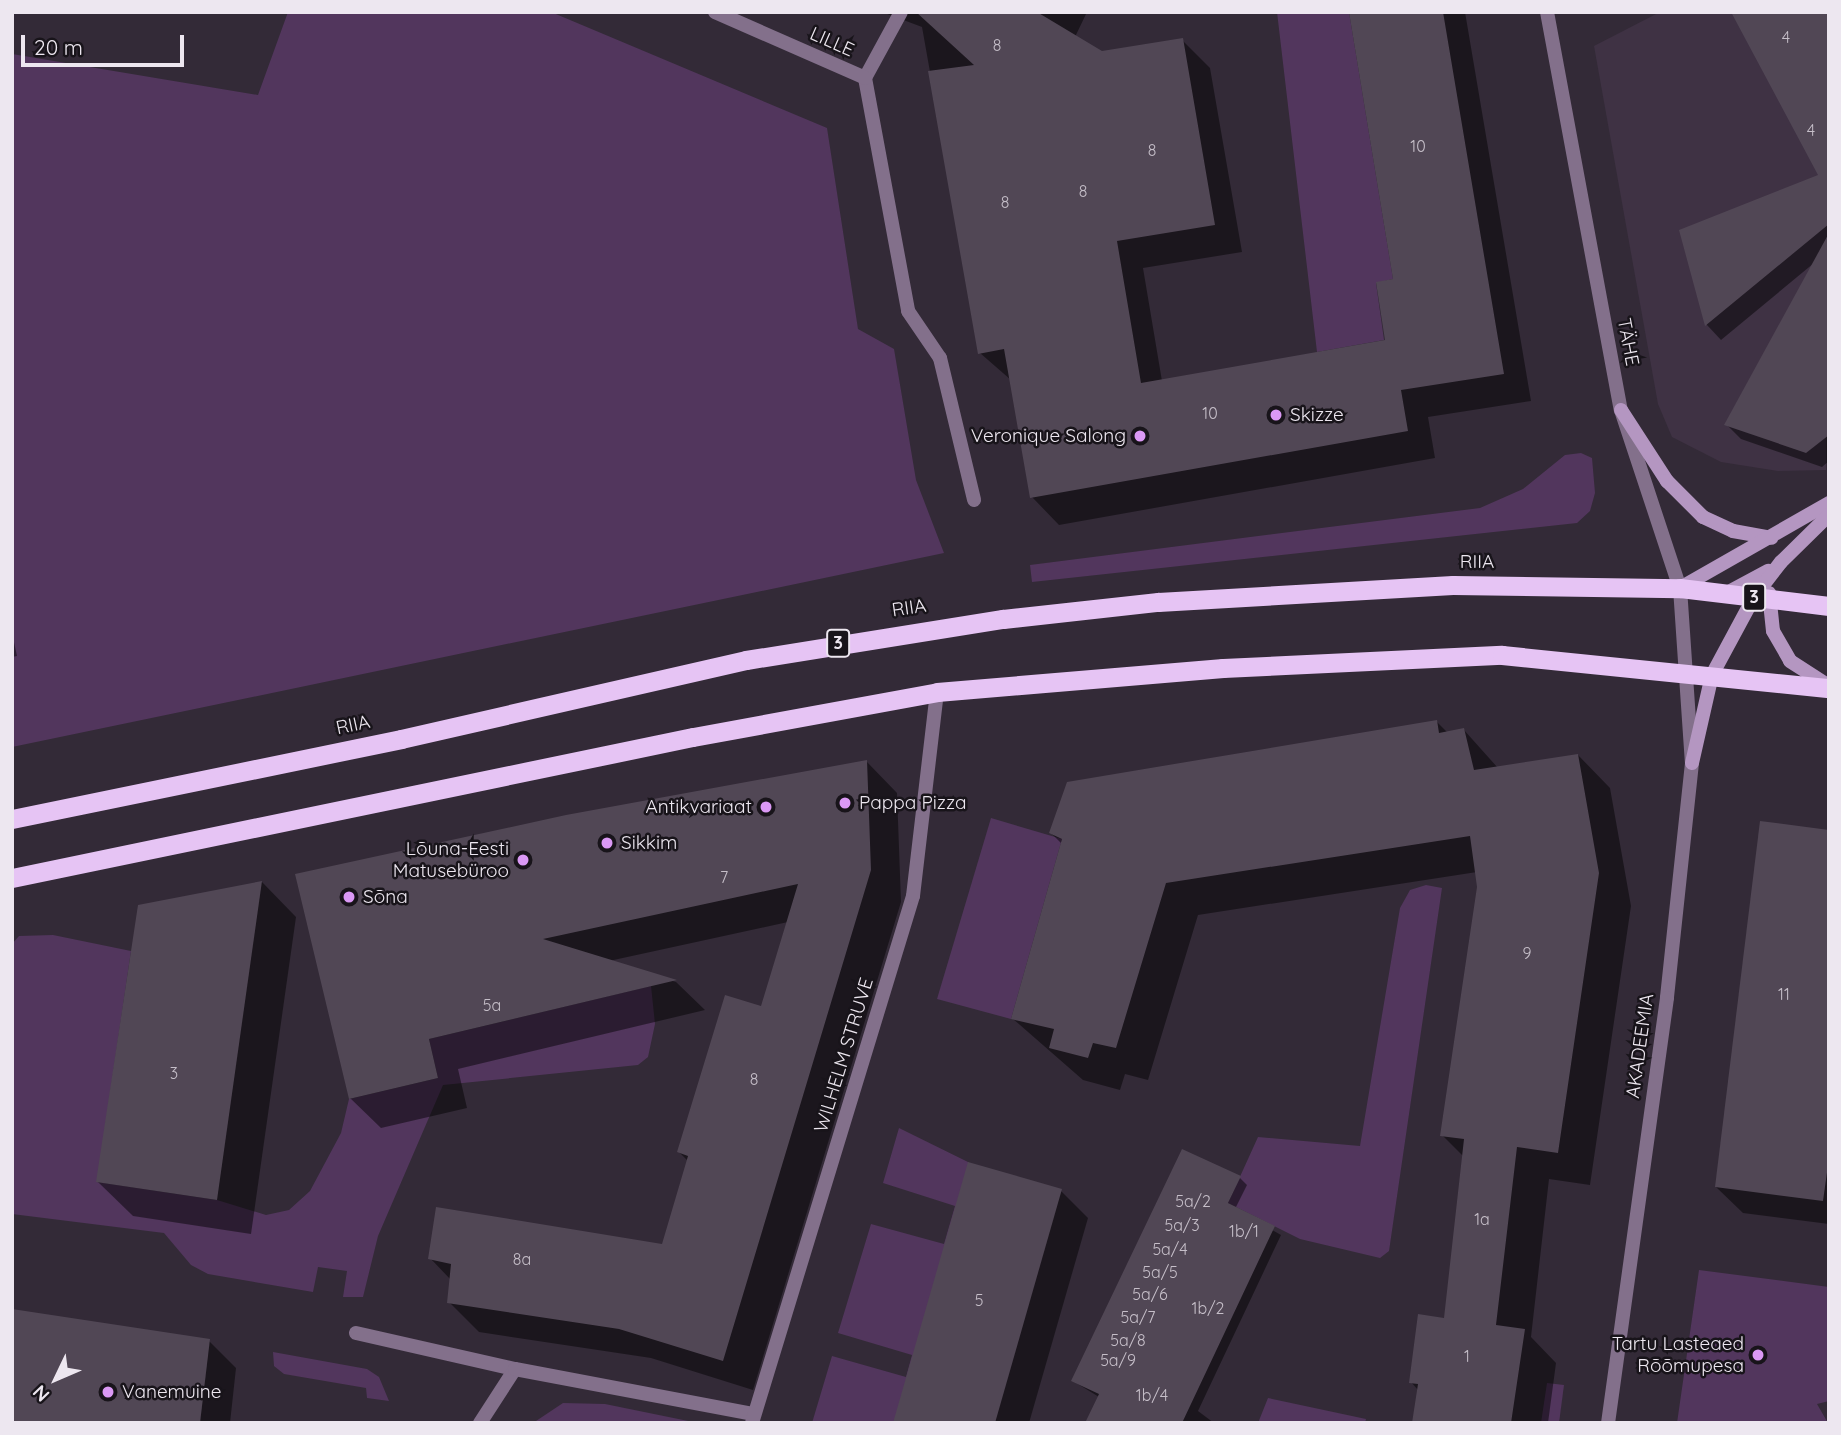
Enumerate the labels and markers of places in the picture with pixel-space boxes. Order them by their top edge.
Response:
place label: Skizze [1290,404,1344,426]
marker: Skizze [1268,407,1284,423]
place label: Veronique Salong [971,425,1126,447]
marker: Veronique Salong [1132,428,1148,444]
place label: Pappa Pizza [859,792,967,814]
marker: Pappa Pizza [837,795,853,811]
place label: Antikvariaat [645,796,752,818]
marker: Antikvariaat [758,799,774,815]
place label: Sikkim [621,832,677,854]
marker: Sikkim [599,835,615,851]
place label: Lõuna-Eesti Matusebüroo [393,838,509,882]
marker: Lõuna-Eesti Matusebüroo [515,852,531,868]
place label: Sõna [363,886,408,908]
marker: Sõna [341,889,357,905]
place label: Tartu Lasteaed Rõõmupesa [1612,1333,1744,1377]
marker: Tartu Lasteaed Rõõmupesa [1750,1347,1766,1363]
place label: Vanemuine [122,1381,222,1403]
marker: Vanemuine [100,1384,116,1400]

